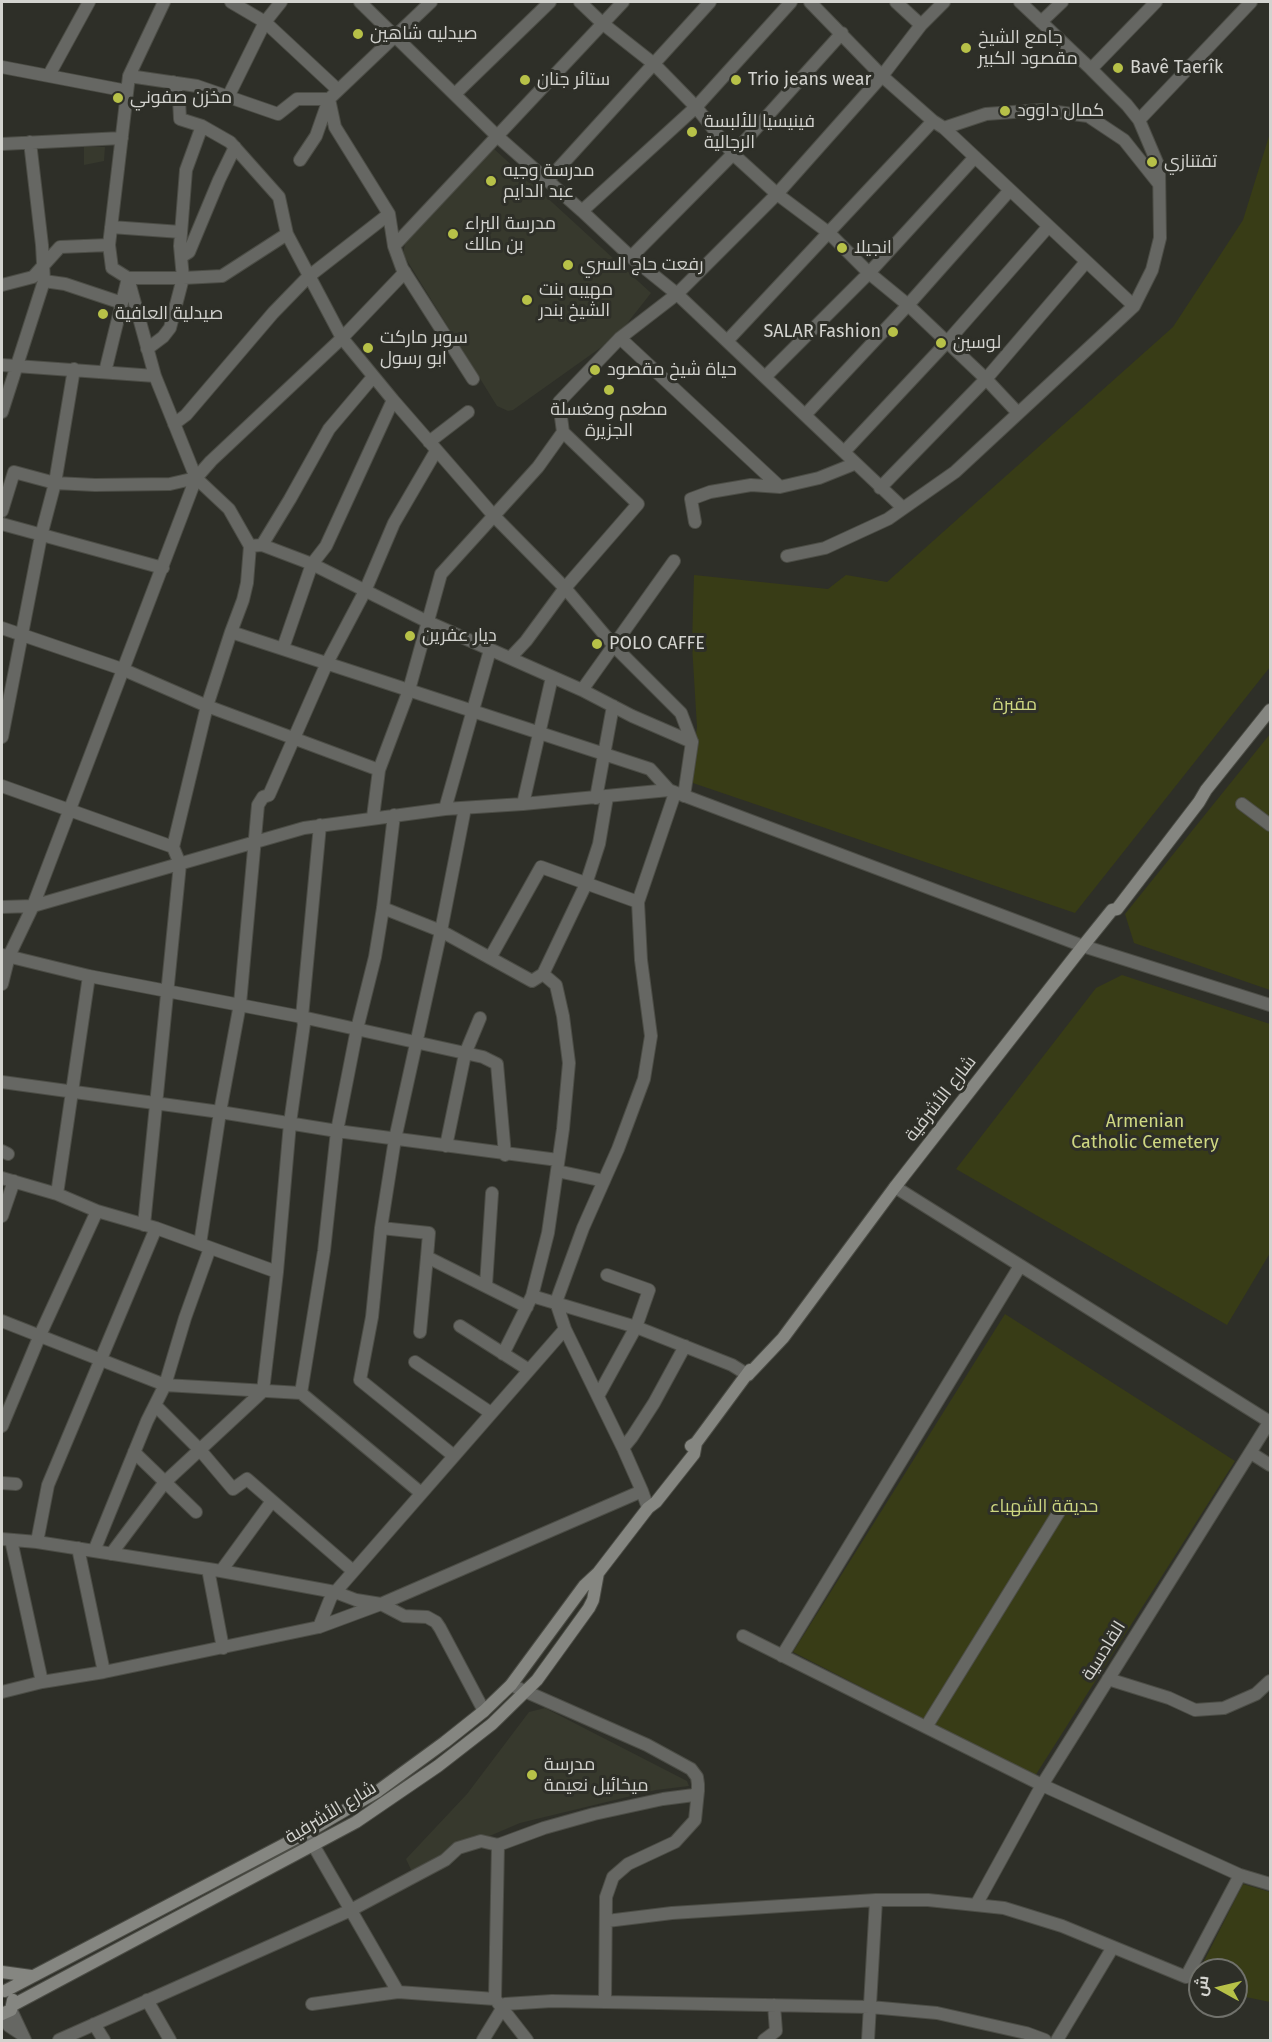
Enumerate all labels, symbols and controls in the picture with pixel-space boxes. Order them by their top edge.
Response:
place label: صيدليه شاهين [370,23,477,45]
marker: صيدليه شاهين [351,27,365,41]
place label: جامع الشيخ مقصود الكبير [978,27,1078,70]
marker: جامع الشيخ مقصود الكبير [959,41,973,55]
place label: Bavê Taerîk [1130,57,1223,79]
marker: Bavê Taerîk [1111,61,1125,75]
place label: ستائر جنان [537,69,610,91]
place label: Trio jeans wear [748,69,872,91]
marker: ستائر جنان [518,73,532,87]
marker: Trio jeans wear [729,73,743,87]
place label: مخزن صفوني [130,87,232,109]
marker: مخزن صفوني [111,91,125,105]
place label: كمال داوود [1017,100,1104,122]
marker: كمال داوود [998,104,1012,118]
place label: فينيسيا للألبسة الرجالية [704,111,815,154]
marker: فينيسيا للألبسة الرجالية [685,125,699,139]
place label: تفتنازي [1164,151,1217,173]
marker: تفتنازي [1145,155,1159,169]
place label: مدرسة وجيه عبد الدايم [503,160,594,202]
marker: مدرسة وجيه عبد الدايم [484,174,498,188]
place label: مدرسة البراء بن مالك [465,213,556,256]
marker: مدرسة البراء بن مالك [446,227,460,241]
place label: انجيلا [854,237,892,259]
marker: انجيلا [835,241,849,255]
place label: رفعت حاج السري [580,254,704,276]
marker: رفعت حاج السري [561,258,575,272]
place label: مهيبه بنت الشيخ بندر [539,279,613,322]
marker: مهيبه بنت الشيخ بندر [520,293,534,307]
place label: صيدلية العافية [115,303,223,325]
marker: صيدلية العافية [96,307,110,321]
place label: SALAR Fashion [764,321,881,343]
marker: SALAR Fashion [886,325,900,339]
place label: سوبر ماركت ابو رسول [380,327,468,370]
place label: لوسين [953,332,1001,354]
marker: لوسين [934,336,948,350]
marker: سوبر ماركت ابو رسول [361,341,375,355]
place label: حياة شيخ مقصود [607,359,737,381]
marker: حياة شيخ مقصود [588,363,602,377]
marker: مطعم ومغسلة الجزيرة [602,383,616,397]
place label: مطعم ومغسلة الجزيرة [550,399,668,442]
place label: ديار عفرين [422,625,497,647]
marker: ديار عفرين [403,629,417,643]
place label: POLO CAFFE [609,633,705,655]
marker: POLO CAFFE [590,637,604,651]
park label: مقبرة [993,694,1037,716]
street label: شارع الأشرفية [901,1052,981,1146]
park label: Armenian Catholic Cemetery [1071,1111,1219,1154]
park label: حديقة الشهباء [990,1496,1098,1518]
street label: القادسية [1077,1617,1131,1685]
place label: مدرسة ميخائيل نعيمة [544,1754,649,1796]
marker: مدرسة ميخائيل نعيمة [525,1768,539,1782]
street label: شارع الأشرفية [281,1777,381,1849]
north arrow [1188,1958,1248,2018]
text: ش [1191,1974,1212,1997]

